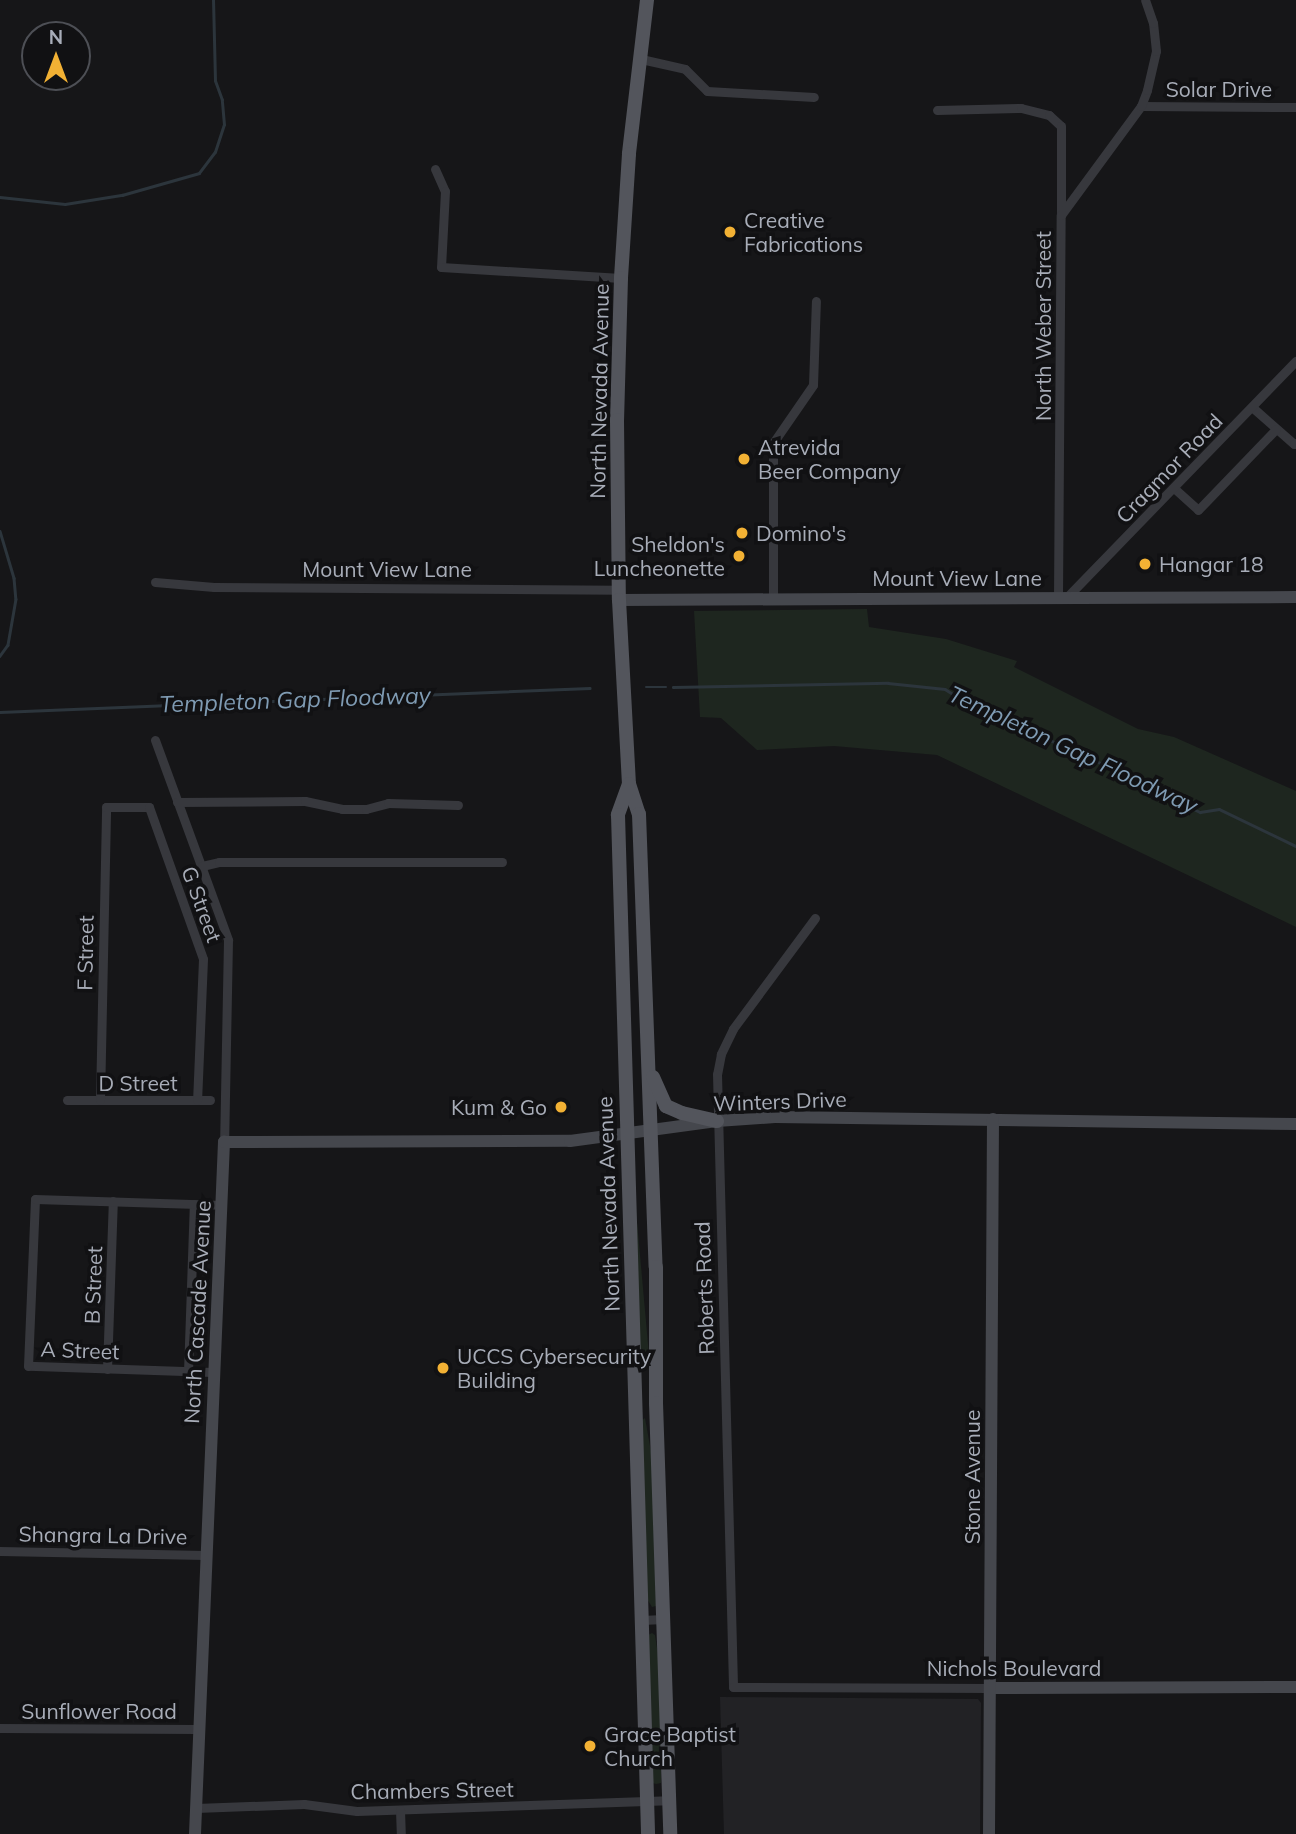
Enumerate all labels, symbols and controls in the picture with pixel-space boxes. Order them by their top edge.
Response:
north arrow [21,21,91,91]
text: N [49,25,63,49]
street label: Solar Drive [1166,76,1272,102]
place label: Creative Fabrications [744,207,863,257]
marker: Creative Fabrications [722,224,738,240]
street label: North Weber Street [1030,231,1056,421]
street label: North Nevada Avenue [585,283,613,499]
street label: Cragmor Road [1111,408,1227,528]
place label: Atrevida Beer Company [758,434,901,484]
marker: Atrevida Beer Company [736,451,752,467]
place label: Domino's [756,520,846,546]
marker: Domino's [734,525,750,541]
place label: Sheldon's Luncheonette [594,531,725,581]
marker: Sheldon's Luncheonette [731,548,747,564]
place label: Hangar 18 [1159,551,1264,577]
street label: Mount View Lane [302,556,472,582]
marker: Hangar 18 [1137,556,1153,572]
street label: Mount View Lane [872,565,1042,591]
water label: Templeton Gap Floodway [944,680,1202,820]
water label: Templeton Gap Floodway [159,681,431,719]
street label: G Street [177,863,227,945]
street label: F Street [72,915,98,991]
street label: D Street [98,1070,178,1096]
street label: Winters Drive [713,1086,847,1116]
place label: Kum & Go [451,1094,547,1120]
street label: North Nevada Avenue [592,1096,624,1312]
marker: Kum & Go [553,1099,569,1115]
street label: North Cascade Avenue [179,1200,215,1424]
street label: Roberts Road [689,1221,719,1355]
street label: B Street [79,1246,107,1324]
street label: A Street [40,1336,120,1364]
place label: UCCS Cybersecurity Building [457,1343,651,1393]
marker: UCCS Cybersecurity Building [435,1360,451,1376]
street label: Stone Avenue [959,1410,985,1544]
street label: Shangra La Drive [18,1521,188,1549]
street label: Nichols Boulevard [927,1655,1101,1681]
street label: Sunflower Road [21,1698,177,1724]
place label: Grace Baptist Church [604,1721,736,1771]
marker: Grace Baptist Church [582,1738,598,1754]
street label: Chambers Street [350,1776,514,1804]

